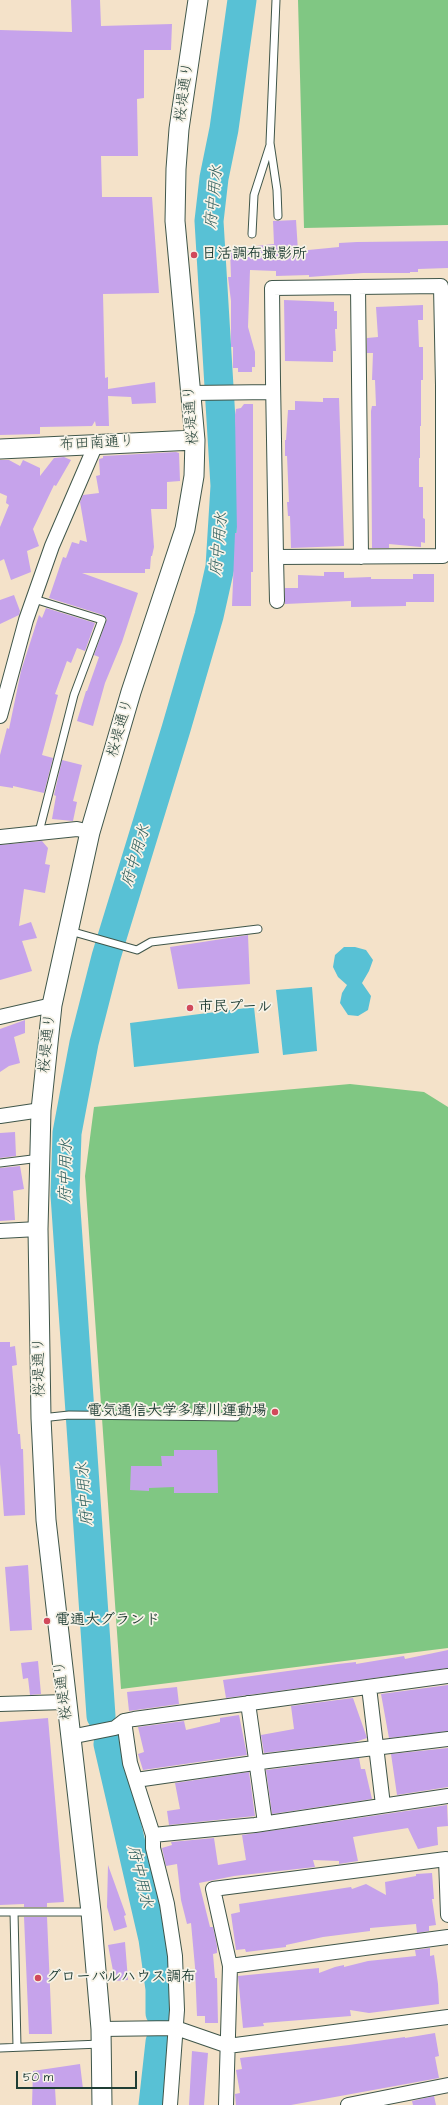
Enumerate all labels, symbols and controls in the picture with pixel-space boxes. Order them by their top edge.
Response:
street label: 桜堤通り [172,61,198,123]
water label: 府中用水 [202,164,228,230]
place label: 日活調布撮影所 [202,246,307,264]
marker: 日活調布撮影所 [189,250,199,260]
street label: 桜堤通り [181,384,203,446]
street label: 布田南通り [59,433,135,455]
water label: 府中用水 [207,511,233,577]
street label: 桜堤通り [104,697,138,759]
water label: 府中用水 [118,823,156,889]
place label: 市民プール [198,999,272,1017]
marker: 市民プール [185,1003,195,1013]
street label: 桜堤通り [36,1012,60,1074]
water label: 府中用水 [57,1139,77,1203]
street label: 桜堤通り [30,1337,50,1397]
place label: 電気通信大学多摩川運動場 [87,1403,267,1421]
marker: 電気通信大学多摩川運動場 [270,1407,280,1417]
water label: 府中用水 [74,1461,98,1527]
place label: 電通大グランド [55,1612,160,1630]
marker: 電通大グランド [42,1616,52,1626]
street label: 桜堤通り [51,1659,77,1721]
water label: 府中用水 [122,1844,156,1910]
place label: グローバルハウス調布 [46,1969,196,1987]
marker: グローバルハウス調布 [33,1973,43,1983]
scale bar [18,2063,139,2089]
text: 50 m [23,2069,53,2086]

